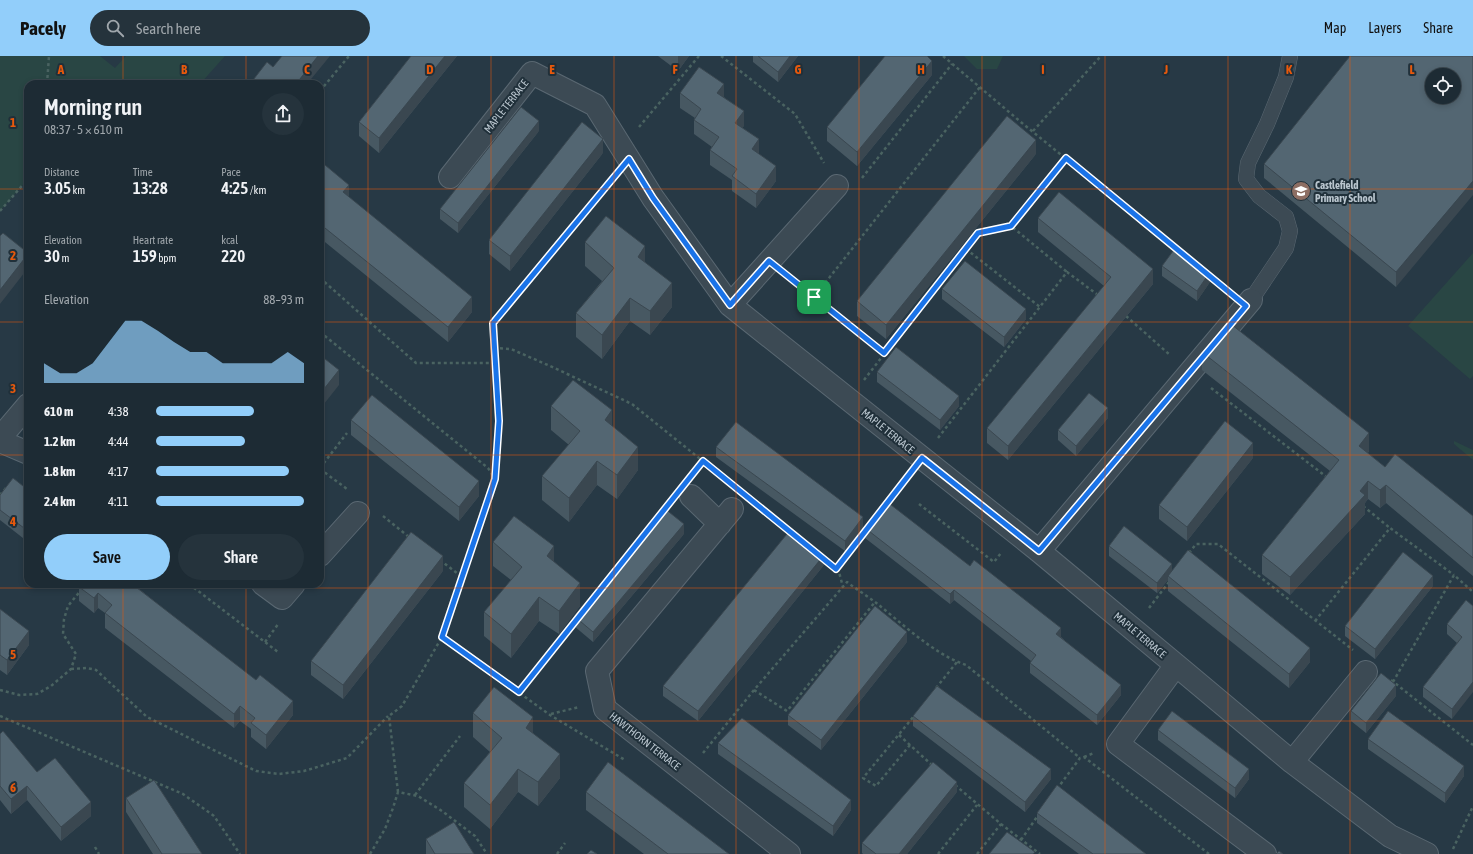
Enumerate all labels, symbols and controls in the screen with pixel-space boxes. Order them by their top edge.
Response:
search box [90,10,370,46]
text: Pacely [20,17,66,39]
icon: search [104,17,126,39]
text: Search here [136,20,201,37]
text: Map [1324,20,1346,36]
text: Layers [1368,20,1401,36]
text: Share [1423,20,1453,36]
text: A [57,62,65,77]
text: B [181,62,188,77]
text: C [304,62,310,77]
text: D [426,62,434,77]
text: E [549,62,555,77]
text: F [672,62,678,77]
text: G [795,62,802,77]
text: H [917,62,925,77]
text: I [1041,62,1045,77]
text: J [1163,62,1168,77]
text: K [1286,62,1293,77]
text: L [1409,62,1415,77]
map controls [1425,68,1461,104]
button: locate [1425,68,1461,104]
street label: MAPLE TERRACE [482,77,531,135]
button: share [262,93,304,135]
text: Morning run [44,94,142,120]
text: 1 [10,115,16,130]
text: 08:37 · 5 × 610 m [44,122,123,137]
text: Distance [44,166,79,178]
text: Time [133,166,153,178]
text: Pace [221,166,241,178]
text: 3.05 [44,178,71,198]
text: 13:28 [133,178,168,198]
text: 4:25 [221,178,248,198]
place label: Castlefield Primary School [1315,179,1377,204]
school or university icon: Castlefield Primary School [1290,180,1312,202]
text: km [71,184,85,196]
text: /km [248,184,266,196]
text: Elevation [44,234,82,246]
text: Heart rate [133,234,173,246]
text: kcal [221,234,238,246]
text: 30 [44,246,60,266]
text: 159 [133,246,157,266]
text: 220 [221,246,245,266]
text: 2 [10,248,16,263]
text: m [60,252,69,264]
text: bpm [157,252,177,264]
pin [797,280,831,314]
icon: arrive [803,286,825,308]
text: Elevation [44,292,89,307]
text: 88–93 m [263,292,304,307]
text: 3 [10,381,16,396]
text: 610 m [44,404,73,419]
text: 4:38 [108,404,129,419]
street label: MAPLE TERRACE [859,406,917,456]
text: 1.2 km [44,434,75,449]
text: 4:44 [108,434,129,449]
text: 1.8 km [44,464,75,479]
text: 4:17 [108,464,129,479]
text: 2.4 km [44,494,75,509]
text: 4:11 [108,494,129,509]
text: 4 [9,514,16,529]
button: Save [44,534,170,580]
button: Share [178,534,304,580]
street label: MAPLE TERRACE [1112,610,1169,660]
text: 5 [10,647,16,662]
street label: HAWTHORN TERRACE [607,710,683,772]
text: 6 [10,780,16,795]

